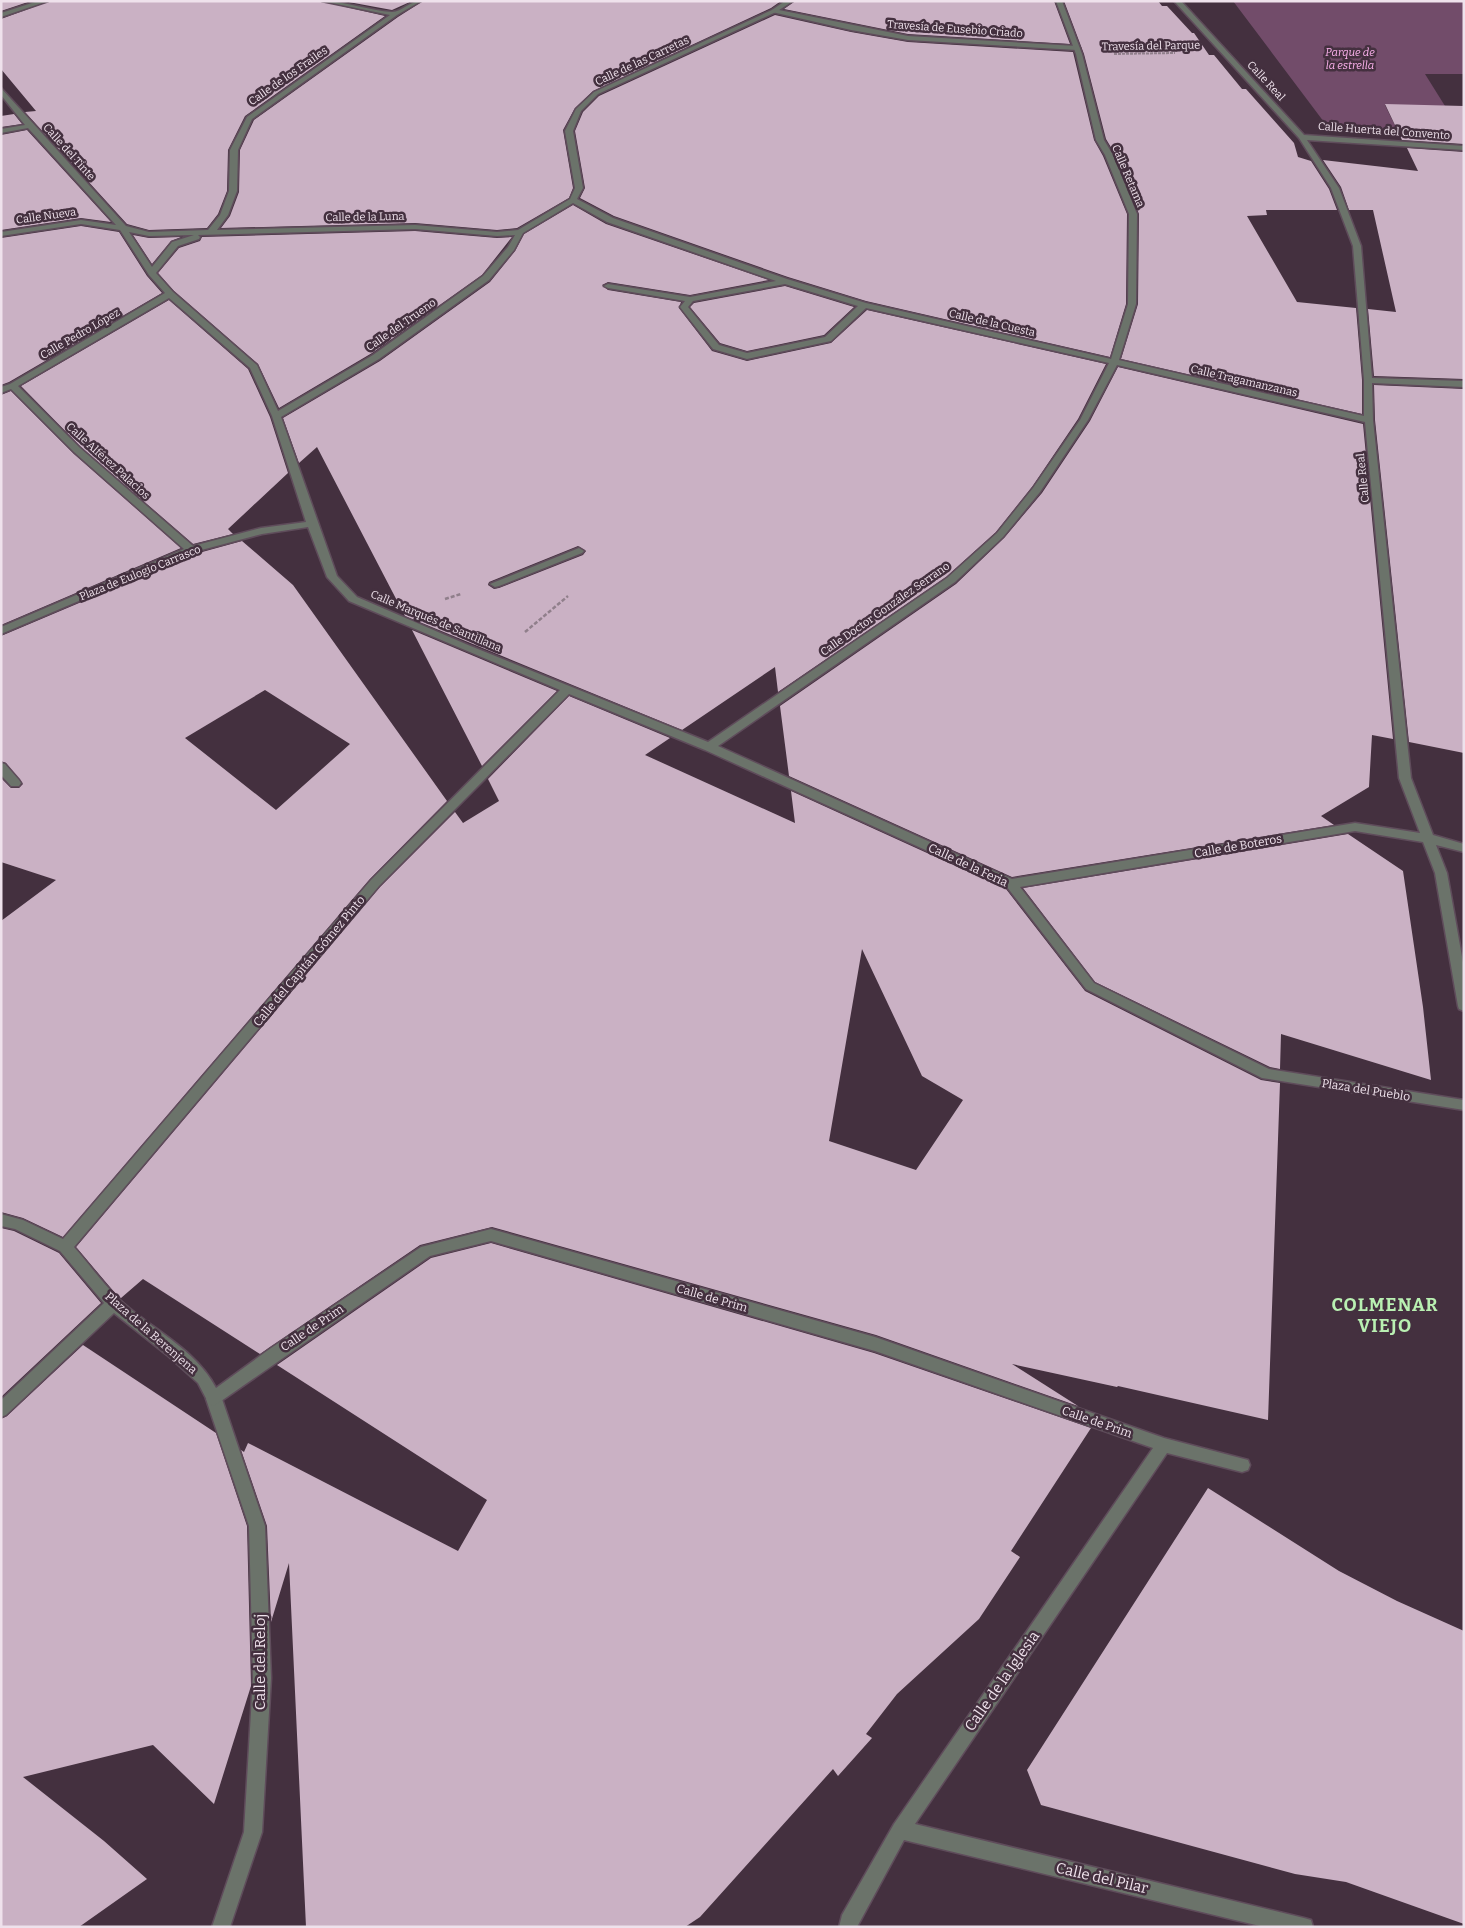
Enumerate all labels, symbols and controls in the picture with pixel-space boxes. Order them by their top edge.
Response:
street label: Travesía de Eusebio Criado [887,18,1023,40]
street label: Calle de las Carretas [593,34,691,88]
street label: Travesía del Parque [1102,39,1200,53]
street label: Calle de los Frailes [246,44,330,108]
park label: Parque de la estrella [1325,46,1375,72]
street label: Calle Real [1244,58,1288,104]
street label: Calle Huerta del Convento [1317,120,1451,142]
street label: Calle del Tinte [40,121,98,183]
street label: Calle Retama [1109,143,1147,209]
street label: Calle Nueva [15,205,77,227]
street label: Calle de la Luna [325,210,405,224]
street label: Calle del Trueno [363,296,439,354]
street label: Calle Pedro López [38,306,122,362]
street label: Calle de la Cuesta [948,307,1036,339]
street label: Calle Tragamanzanas [1189,362,1299,400]
street label: Calle Alférez Palacios [64,420,152,502]
street label: Calle Real [1354,453,1372,503]
street label: Plaza de Eulogio Carrasco [77,543,203,603]
street label: Calle Doctor González Serrano [818,559,952,659]
street label: Calle Marqués de Santillana [369,587,503,655]
street label: Calle de Boteros [1193,831,1283,861]
street label: Calle de la Feria [926,840,1010,890]
street label: Calle del Capitán Gómez Pinto [250,893,368,1029]
street label: Plaza del Pueblo [1321,1076,1411,1104]
street label: Calle de Prim [675,1281,750,1315]
street label: Plaza de la Berenjena [102,1289,200,1377]
district label: COLMENAR VIEJO [1332,1294,1438,1337]
street label: Calle de Prim [278,1301,347,1354]
street label: Calle de Prim [1060,1403,1134,1441]
street label: Calle del Reloj [251,1614,269,1710]
street label: Calle de la Iglesia [961,1627,1043,1735]
street label: Calle del Pilar [1054,1859,1150,1897]

